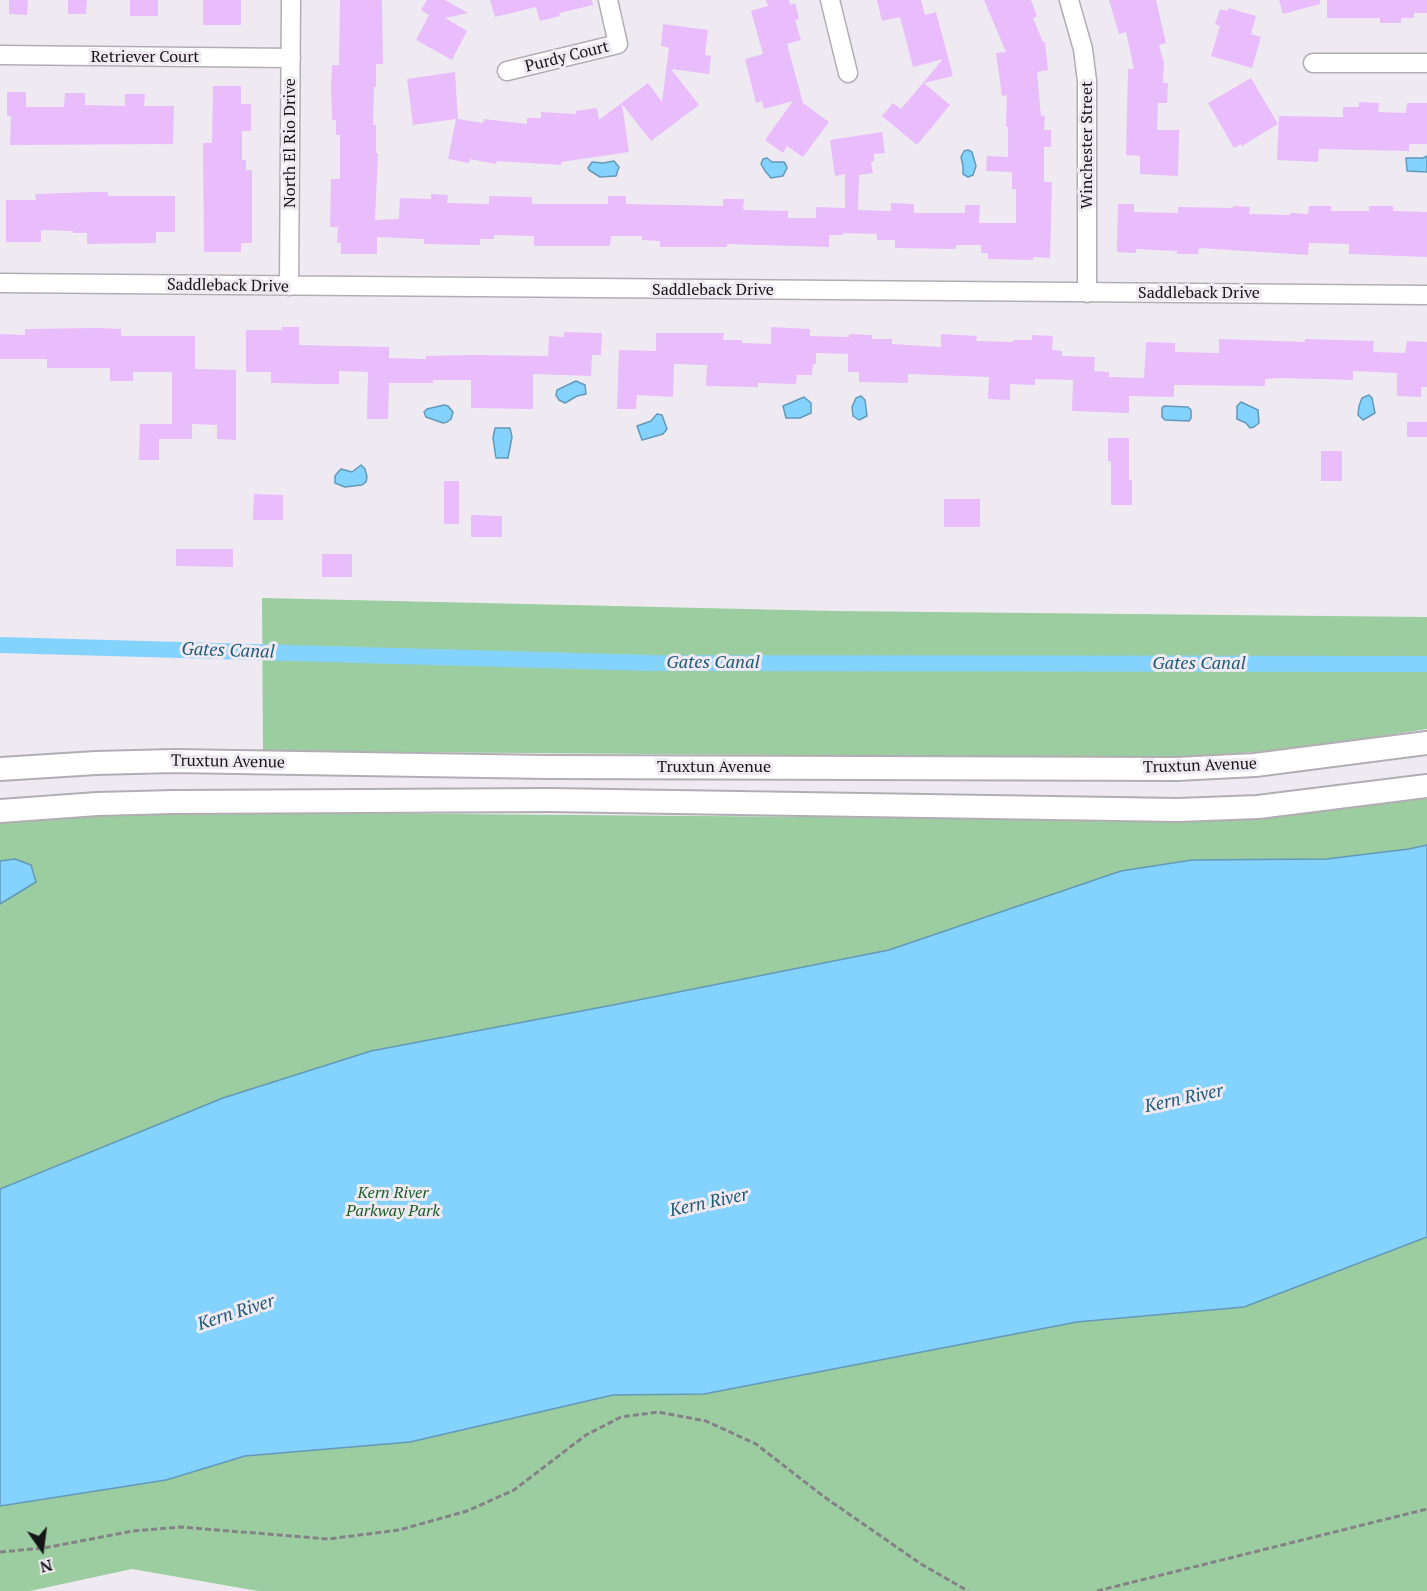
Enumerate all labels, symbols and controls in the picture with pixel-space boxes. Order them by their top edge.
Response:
street label: Purdy Court [523,37,611,77]
street label: Retriever Court [91,47,199,67]
street label: North El Rio Drive [280,78,300,208]
street label: Winchester Street [1077,81,1097,209]
street label: Saddleback Drive [167,275,289,297]
street label: Saddleback Drive [652,280,774,300]
street label: Saddleback Drive [1138,283,1260,303]
water label: Gates Canal [181,639,275,663]
water label: Gates Canal [666,652,760,674]
water label: Gates Canal [1152,653,1246,675]
street label: Truxtun Avenue [171,751,285,773]
street label: Truxtun Avenue [1143,754,1257,778]
street label: Truxtun Avenue [657,757,771,777]
water label: Kern River [1143,1080,1225,1118]
park label: Kern River Parkway Park [346,1183,440,1221]
water label: Kern River [668,1184,750,1222]
water label: Kern River [195,1290,277,1336]
north arrow [12,1519,72,1579]
text: N [38,1554,55,1579]

